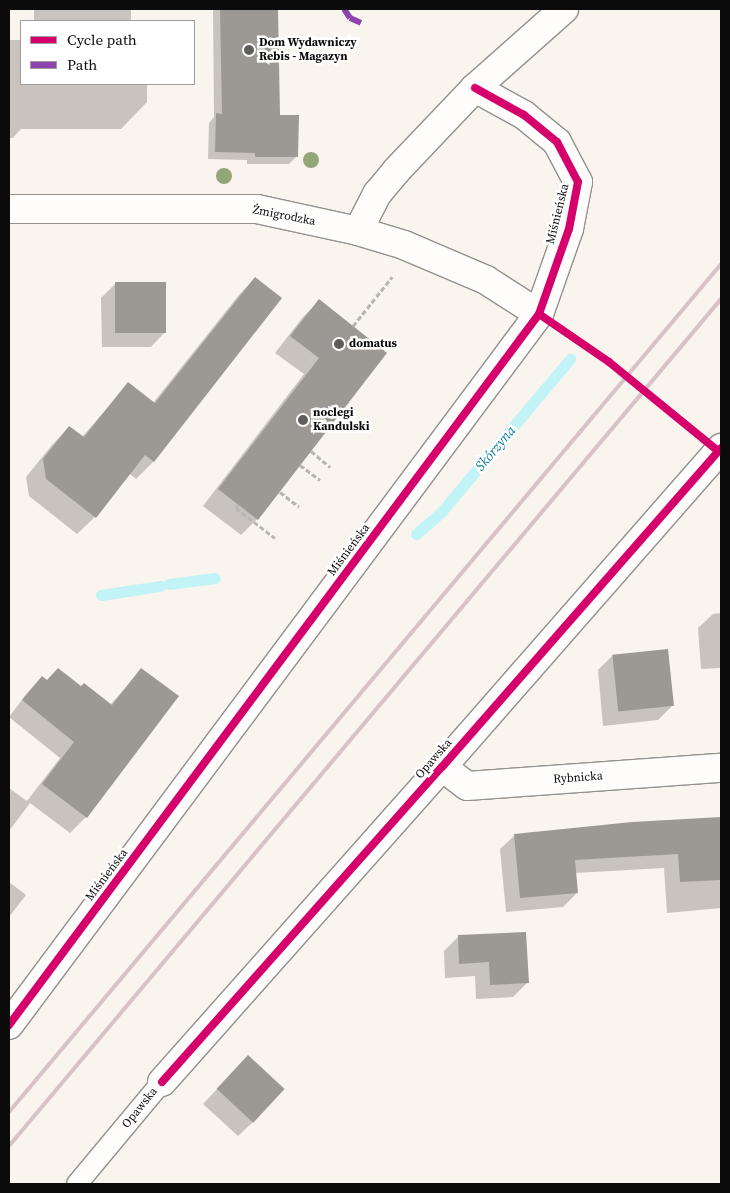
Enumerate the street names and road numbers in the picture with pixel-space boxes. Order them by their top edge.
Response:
street label: Miśnieńska [544,182,572,246]
street label: Żmigrodzka [251,203,317,229]
street label: Miśnieńska [325,521,373,579]
street label: Opawska [413,736,455,782]
street label: Rybnicka [553,769,603,787]
street label: Miśnieńska [83,846,131,904]
street label: Opawska [119,1085,161,1131]

